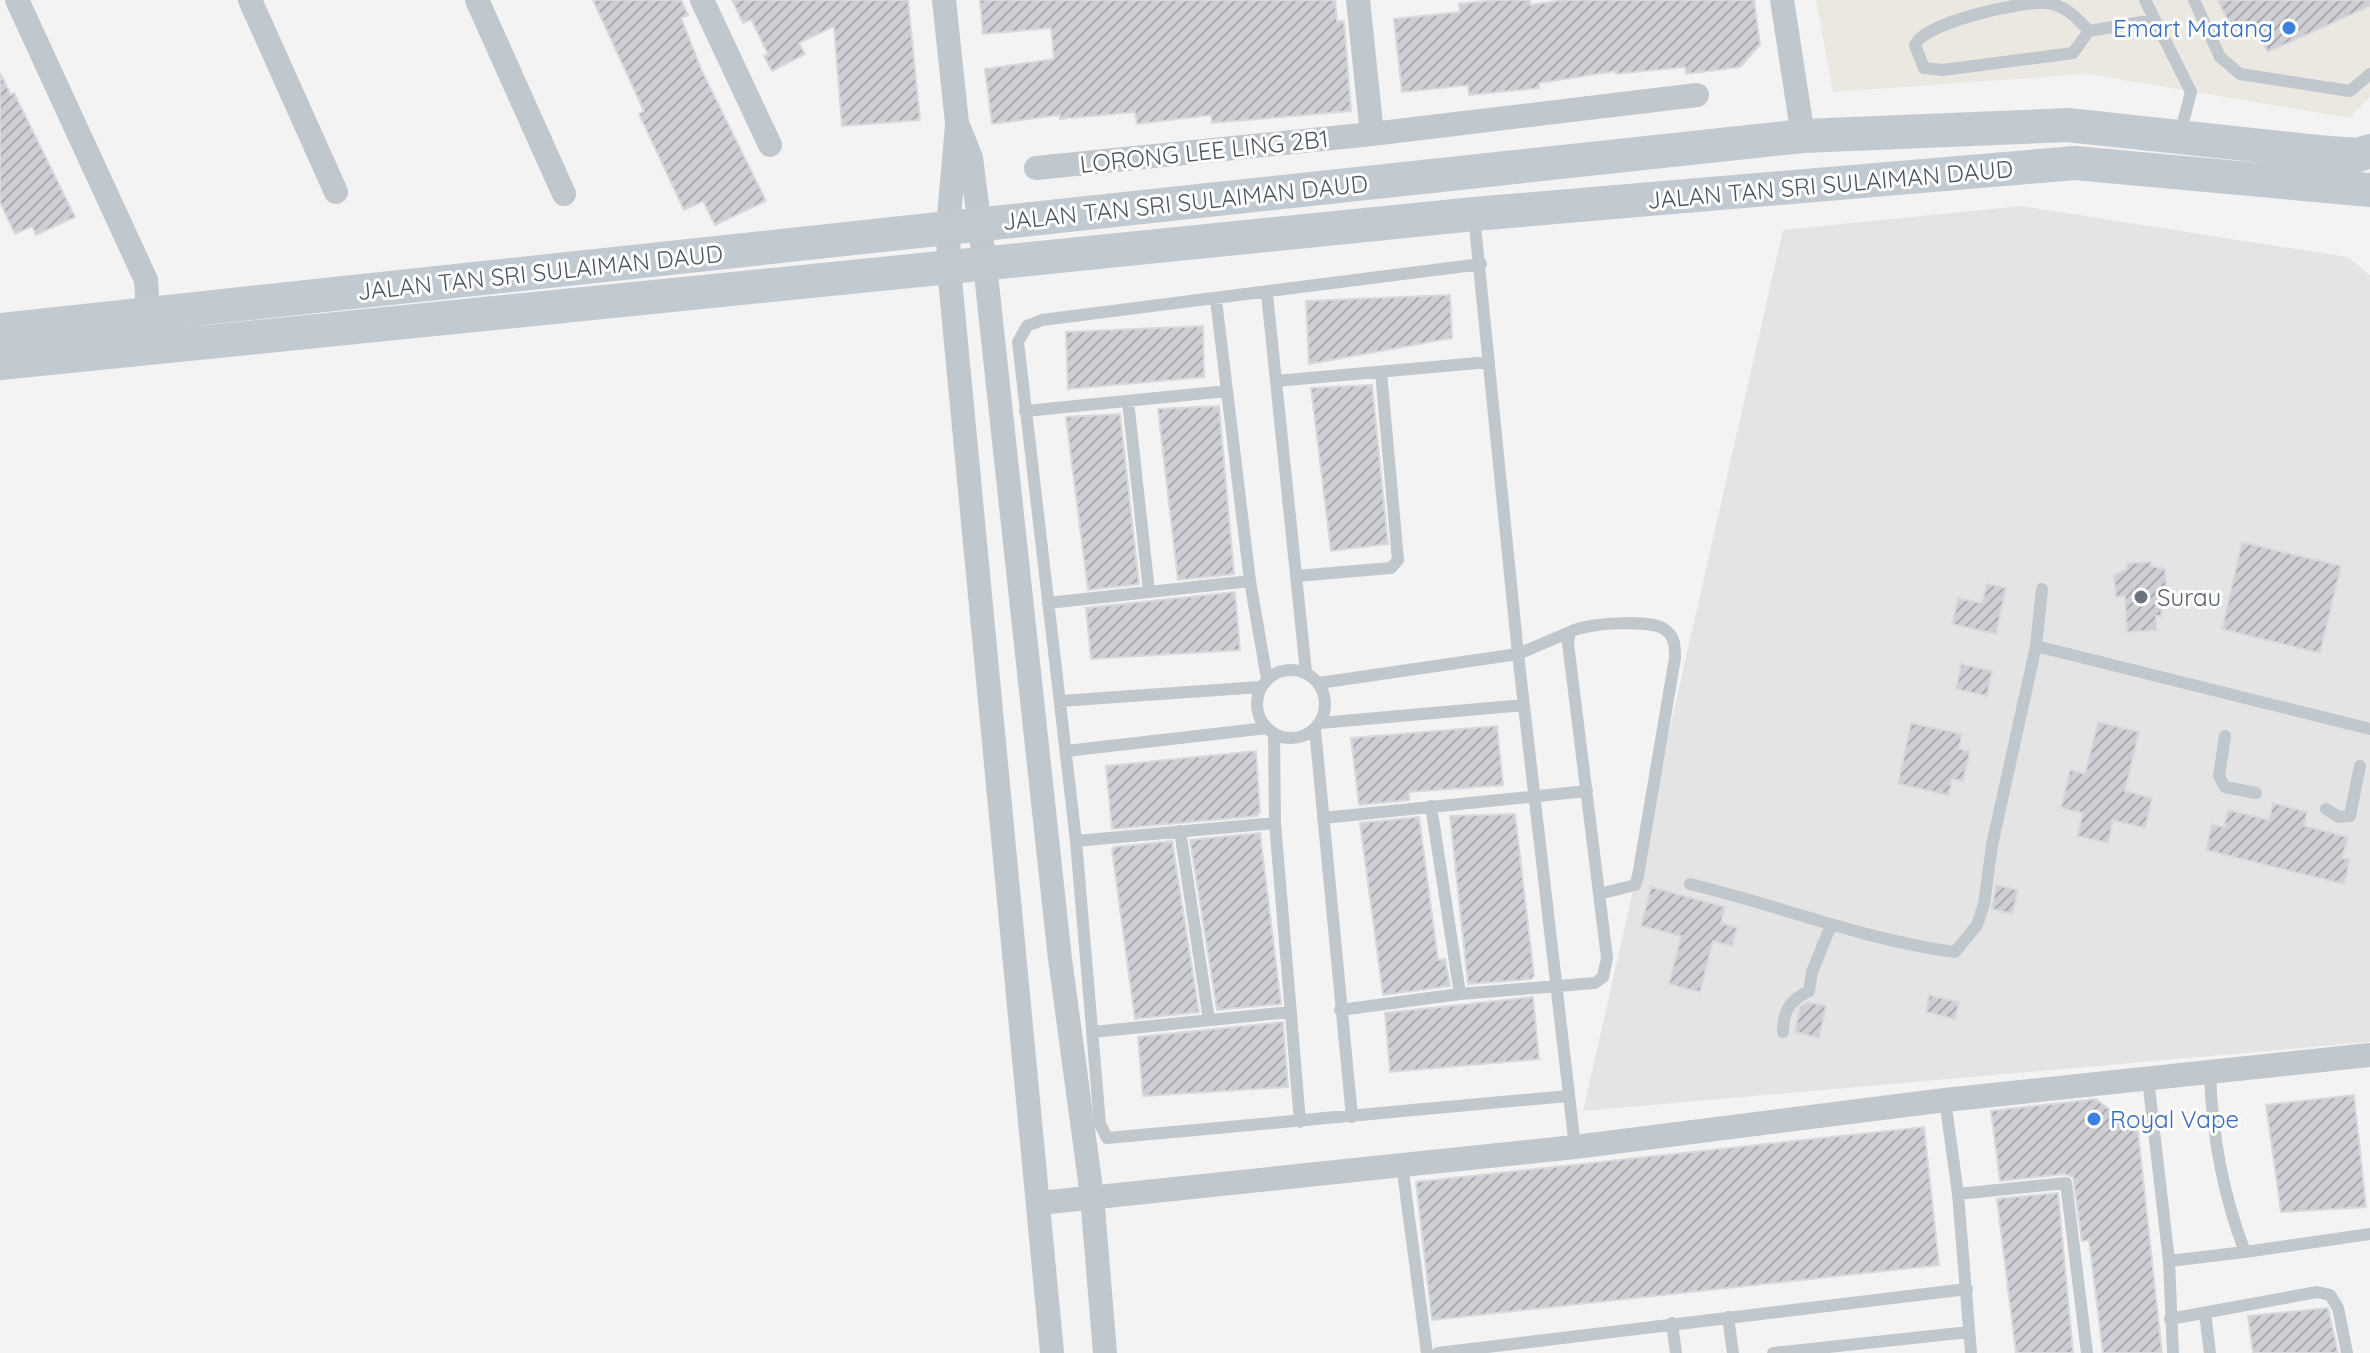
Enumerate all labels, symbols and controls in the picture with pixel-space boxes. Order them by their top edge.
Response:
place label: Emart Matang [2113,13,2273,43]
marker: Emart Matang [2280,19,2298,37]
street label: LORONG LEE LING 2B1 [1078,123,1330,179]
street label: JALAN TAN SRI SULAIMAN DAUD [1646,153,2014,215]
street label: JALAN TAN SRI SULAIMAN DAUD [1001,168,1369,236]
street label: JALAN TAN SRI SULAIMAN DAUD [356,238,724,306]
place label: Surau [2157,582,2221,612]
marker: Surau [2132,588,2150,606]
place label: Royal Vape [2110,1104,2239,1134]
marker: Royal Vape [2085,1110,2103,1128]

